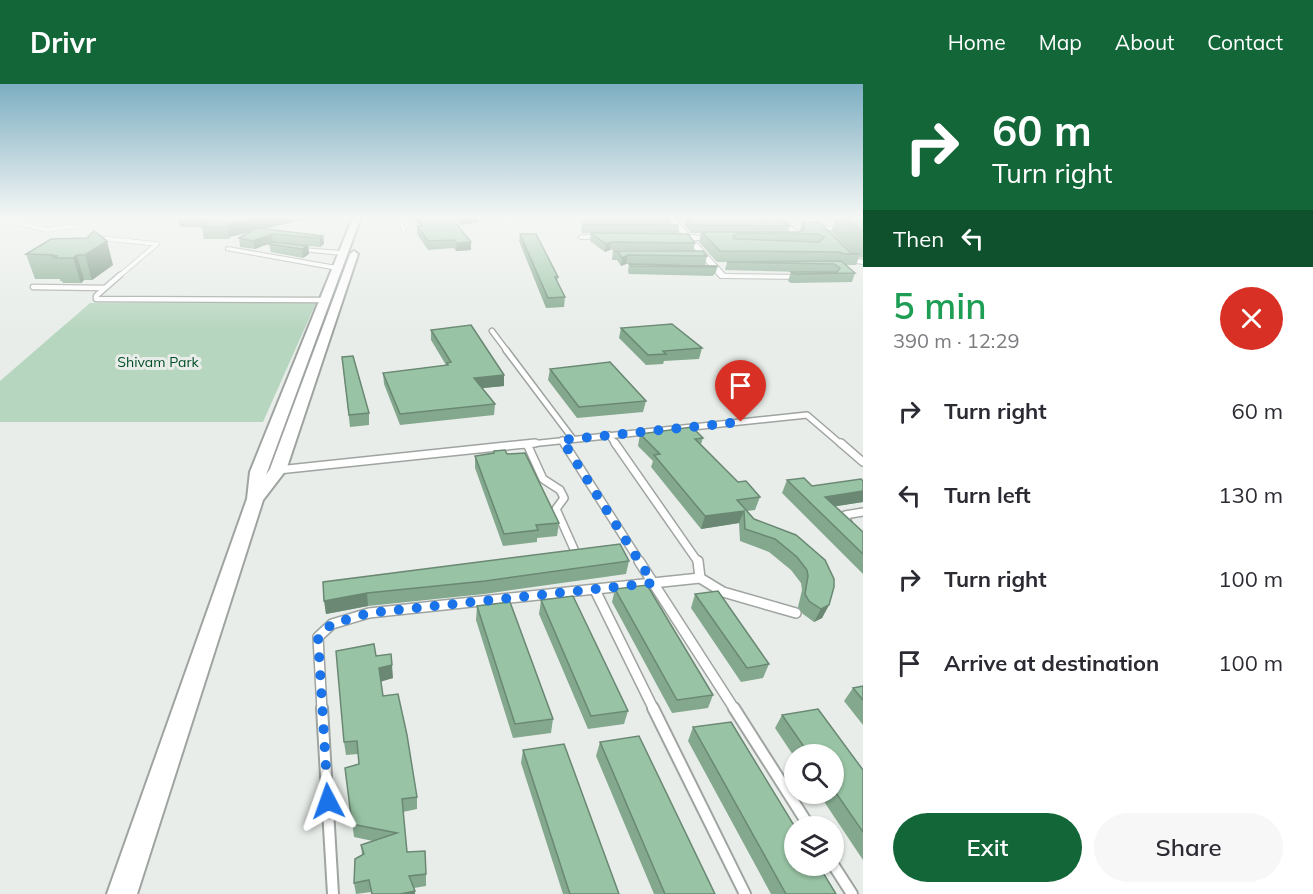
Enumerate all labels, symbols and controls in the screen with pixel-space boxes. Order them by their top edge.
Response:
text: Drivr [30,25,96,60]
text: Home [948,29,1006,55]
text: Map [1039,29,1082,55]
text: About [1115,29,1174,55]
text: Contact [1207,29,1283,55]
text: 60 m [992,104,1092,157]
icon: right [893,108,971,186]
text: Turn right [992,156,1112,190]
icon: left [956,222,989,255]
text: Then [893,225,944,253]
text: 5 min [893,283,987,328]
button: close [1220,287,1283,350]
text: 390 m · 12:29 [893,328,1019,353]
park label: Shivam Park [117,353,199,371]
pin [715,360,766,422]
icon: arrive [724,369,757,402]
icon: right [893,395,926,428]
text: Turn right [944,397,1047,425]
text: 60 m [1232,397,1283,425]
icon: left [893,479,926,512]
text: Turn left [944,481,1031,509]
text: 130 m [1218,481,1283,509]
icon: right [893,563,926,596]
text: Turn right [944,565,1047,593]
text: 100 m [1218,565,1283,593]
icon: arrive [893,647,926,680]
text: Arrive at destination [944,649,1159,677]
text: 100 m [1218,649,1283,677]
map controls [784,744,844,876]
button: search [784,744,844,804]
position arrow [296,769,360,833]
button: Exit [893,813,1082,882]
button: Share [1094,813,1283,882]
button: layers [784,816,844,876]

